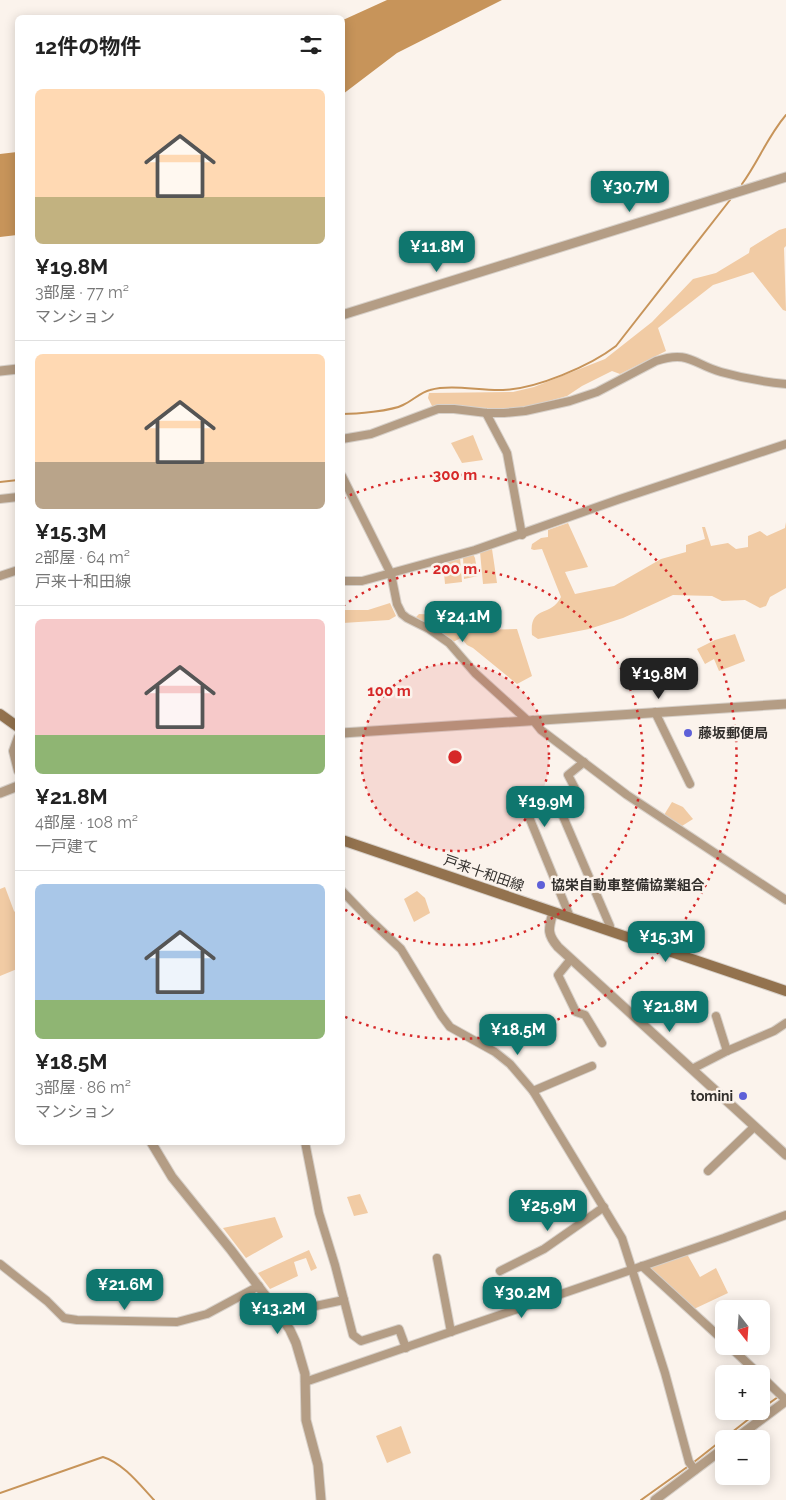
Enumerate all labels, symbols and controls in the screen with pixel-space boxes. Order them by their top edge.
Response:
icon: filters [297,31,325,59]
text: 12件の物件 [35,34,141,59]
icon: home [135,121,225,211]
pin: ¥30.7M [589,170,671,213]
text: ¥30.7M [602,177,658,196]
pin: ¥11.8M [396,230,478,273]
text: ¥11.8M [410,237,464,256]
text: ¥19.8M [35,254,108,279]
text: 3部屋 · 77 m² [35,283,129,302]
text: マンション [35,307,115,326]
icon: home [135,387,225,477]
text: 300 m [433,466,477,484]
text: ¥15.3M [35,519,107,544]
text: 2部屋 · 64 m² [35,548,130,567]
text: 200 m [433,560,477,578]
text: 戸来十和田線 [35,572,131,591]
pin: ¥24.1M [422,600,504,643]
text: ¥24.1M [436,607,490,626]
icon: home [135,652,225,742]
pin: ¥19.8M [618,658,700,700]
text: ¥19.8M [631,664,687,683]
text: 100 m [367,682,411,700]
place label: 藤坂郵便局 [698,725,768,741]
marker: 藤坂郵便局 [682,727,694,739]
centre of rings [446,748,464,766]
text: ¥21.8M [35,784,108,809]
pin: ¥19.9M [504,786,586,828]
text: ¥19.9M [517,792,573,811]
text: 4部屋 · 108 m² [35,813,138,832]
text: 一戸建て [35,837,99,856]
street label: 戸来十和田線 [442,852,526,894]
place label: 協栄自動車整備協業組合 [551,877,705,893]
marker: 協栄自動車整備協業組合 [535,879,547,891]
icon: home [135,917,225,1007]
pin: ¥15.3M [625,920,707,963]
text: ¥15.3M [639,927,693,946]
pin: ¥21.8M [629,990,711,1033]
text: ¥21.8M [642,997,698,1016]
pin: ¥18.5M [477,1014,559,1056]
text: ¥18.5M [490,1020,546,1039]
text: ¥18.5M [35,1049,108,1074]
text: 3部屋 · 86 m² [35,1078,131,1097]
place label: tomini [691,1088,733,1104]
marker: tomini [737,1090,749,1102]
text: マンション [35,1102,115,1121]
pin: ¥25.9M [507,1190,589,1232]
text: ¥25.9M [520,1196,576,1215]
pin: ¥21.6M [84,1268,166,1311]
text: ¥21.6M [97,1275,153,1294]
pin: ¥30.2M [481,1276,563,1319]
text: ¥30.2M [494,1283,550,1302]
pin: ¥13.2M [237,1292,319,1335]
text: ¥13.2M [251,1299,305,1318]
north arrow [715,1300,770,1355]
map controls [715,1300,770,1485]
button: + [715,1365,770,1420]
button: − [715,1430,770,1485]

